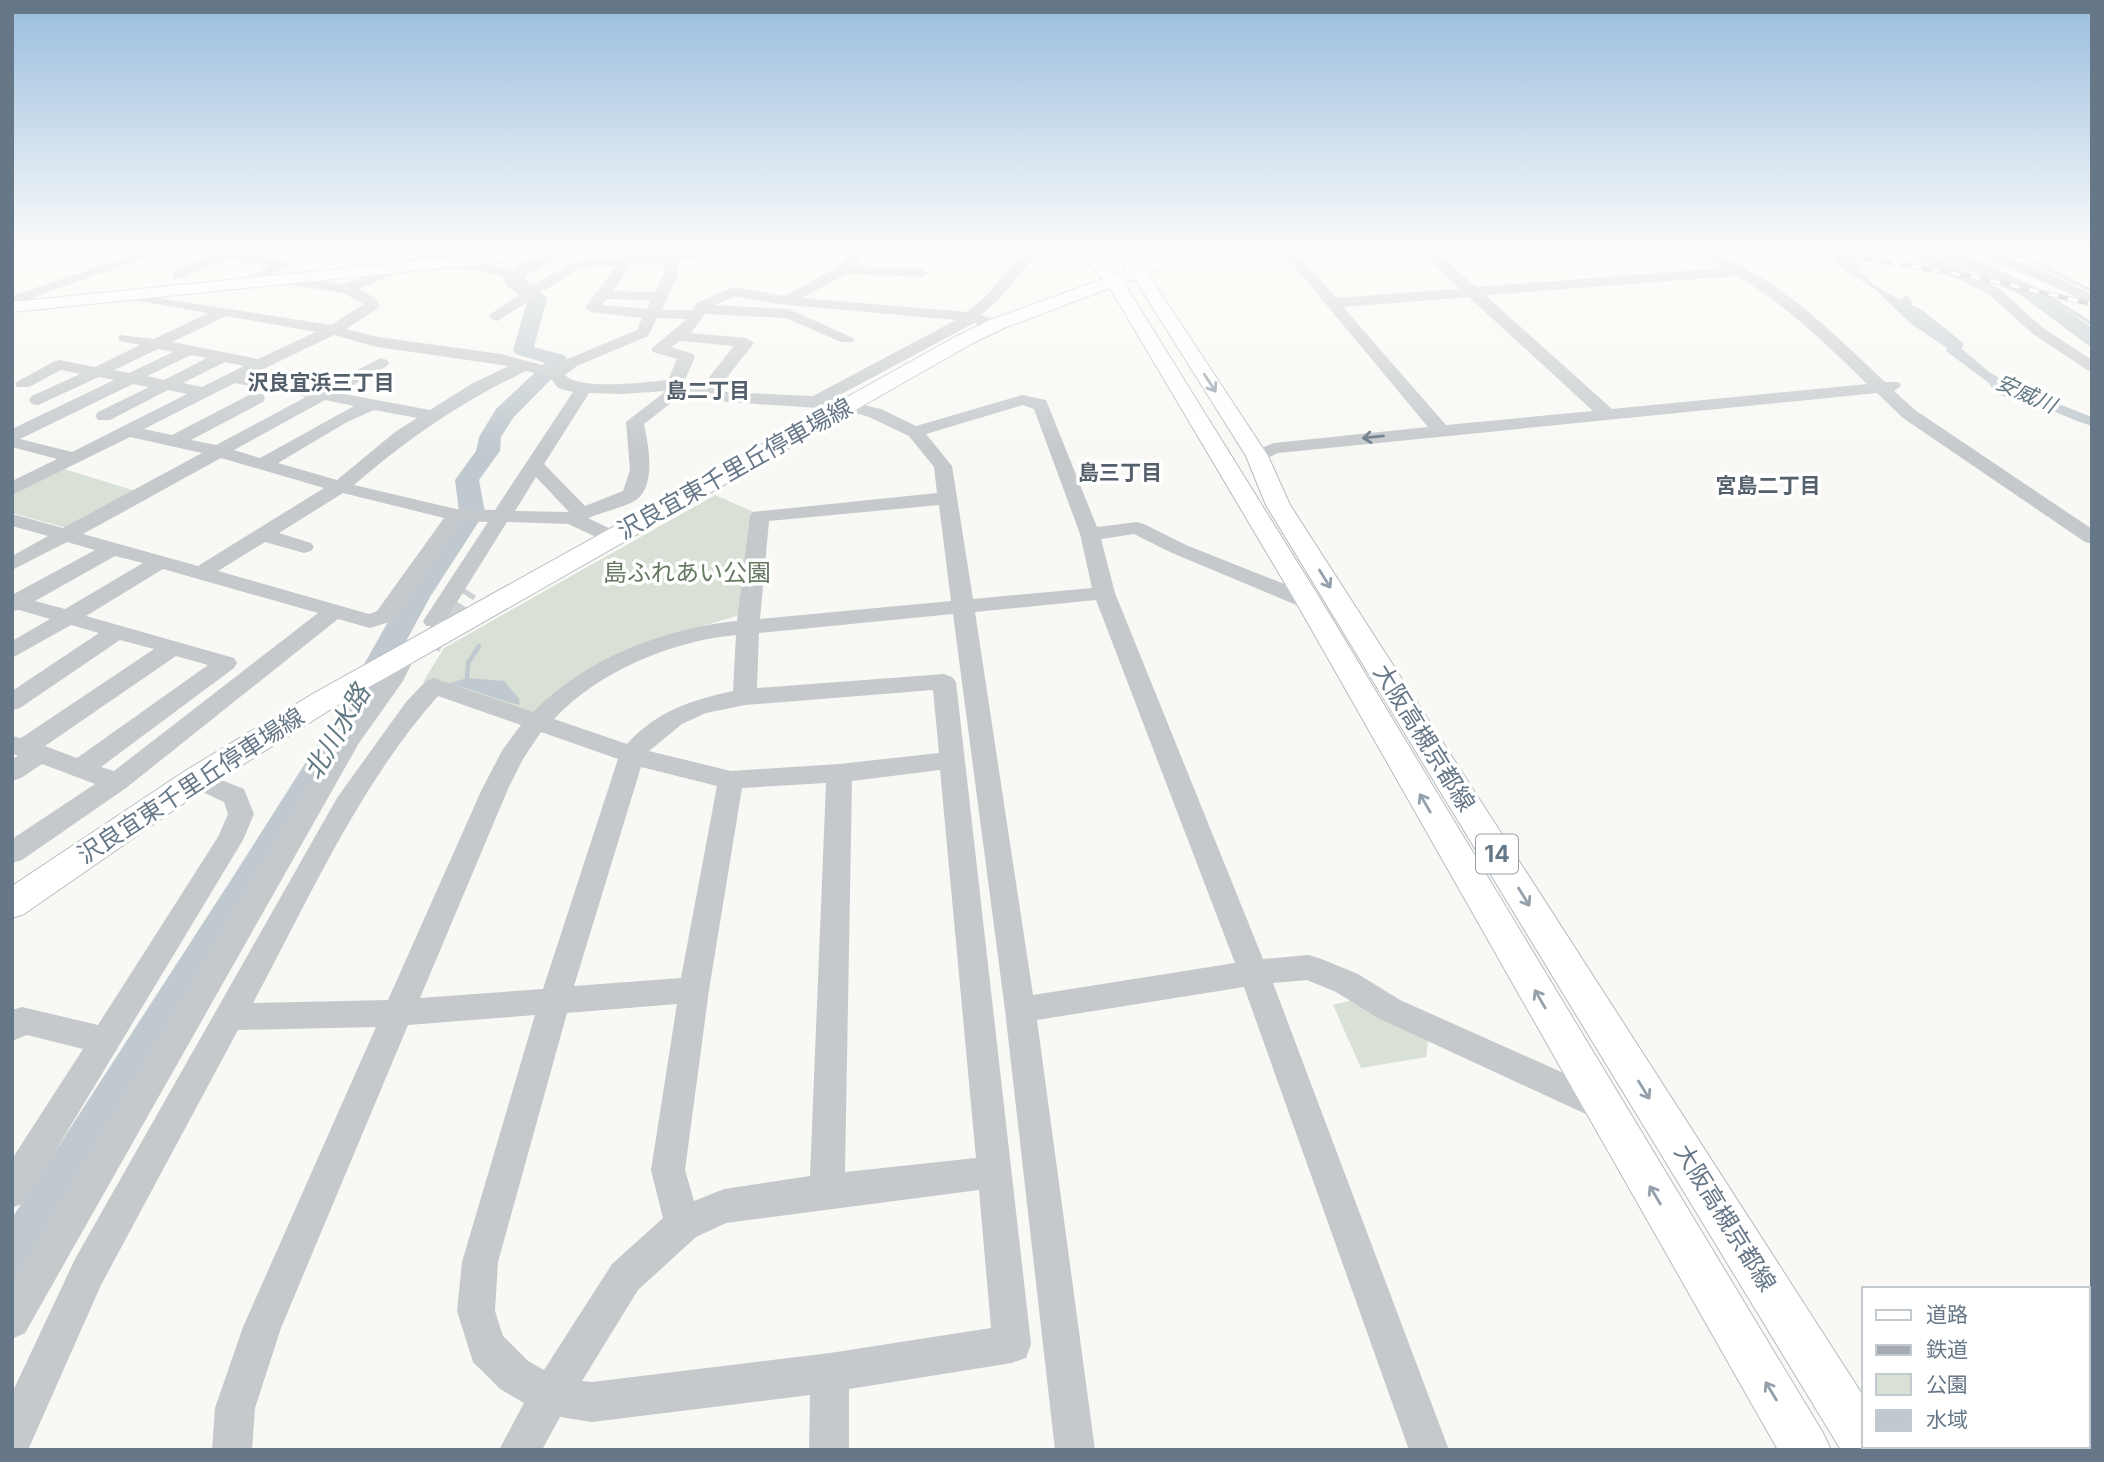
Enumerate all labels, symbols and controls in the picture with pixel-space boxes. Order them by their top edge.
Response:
water label: 安威川 [1992,369,2062,419]
district label: 沢良宜浜三丁目 [248,370,395,395]
one-way arrow [1204,373,1218,393]
district label: 島二丁目 [666,378,750,403]
street label: 沢良宜東千里丘停車場線 [612,392,857,545]
one-way arrow [1362,431,1384,444]
district label: 島三丁目 [1078,460,1162,485]
district label: 宮島二丁目 [1716,473,1821,498]
park label: 島ふれあい公園 [603,558,771,587]
one-way arrow [1318,569,1332,589]
street label: 大阪高槻京都線 [1368,659,1481,817]
water label: 北川水路 [297,677,377,785]
street label: 沢良宜東千里丘停車場線 [72,702,309,870]
one-way arrow [1418,793,1432,813]
road number: 14 [1476,834,1518,874]
one-way arrow [1517,886,1531,906]
one-way arrow [1533,990,1547,1010]
one-way arrow [1638,1079,1652,1099]
street label: 大阪高槻京都線 [1669,1139,1782,1297]
one-way arrow [1648,1186,1662,1206]
legend [1862,1287,2090,1448]
text: 道路 [1926,1302,1968,1327]
text: 鉄道 [1926,1337,1968,1362]
text: 公園 [1926,1372,1968,1397]
one-way arrow [1764,1382,1778,1402]
text: 水域 [1926,1407,1968,1432]

